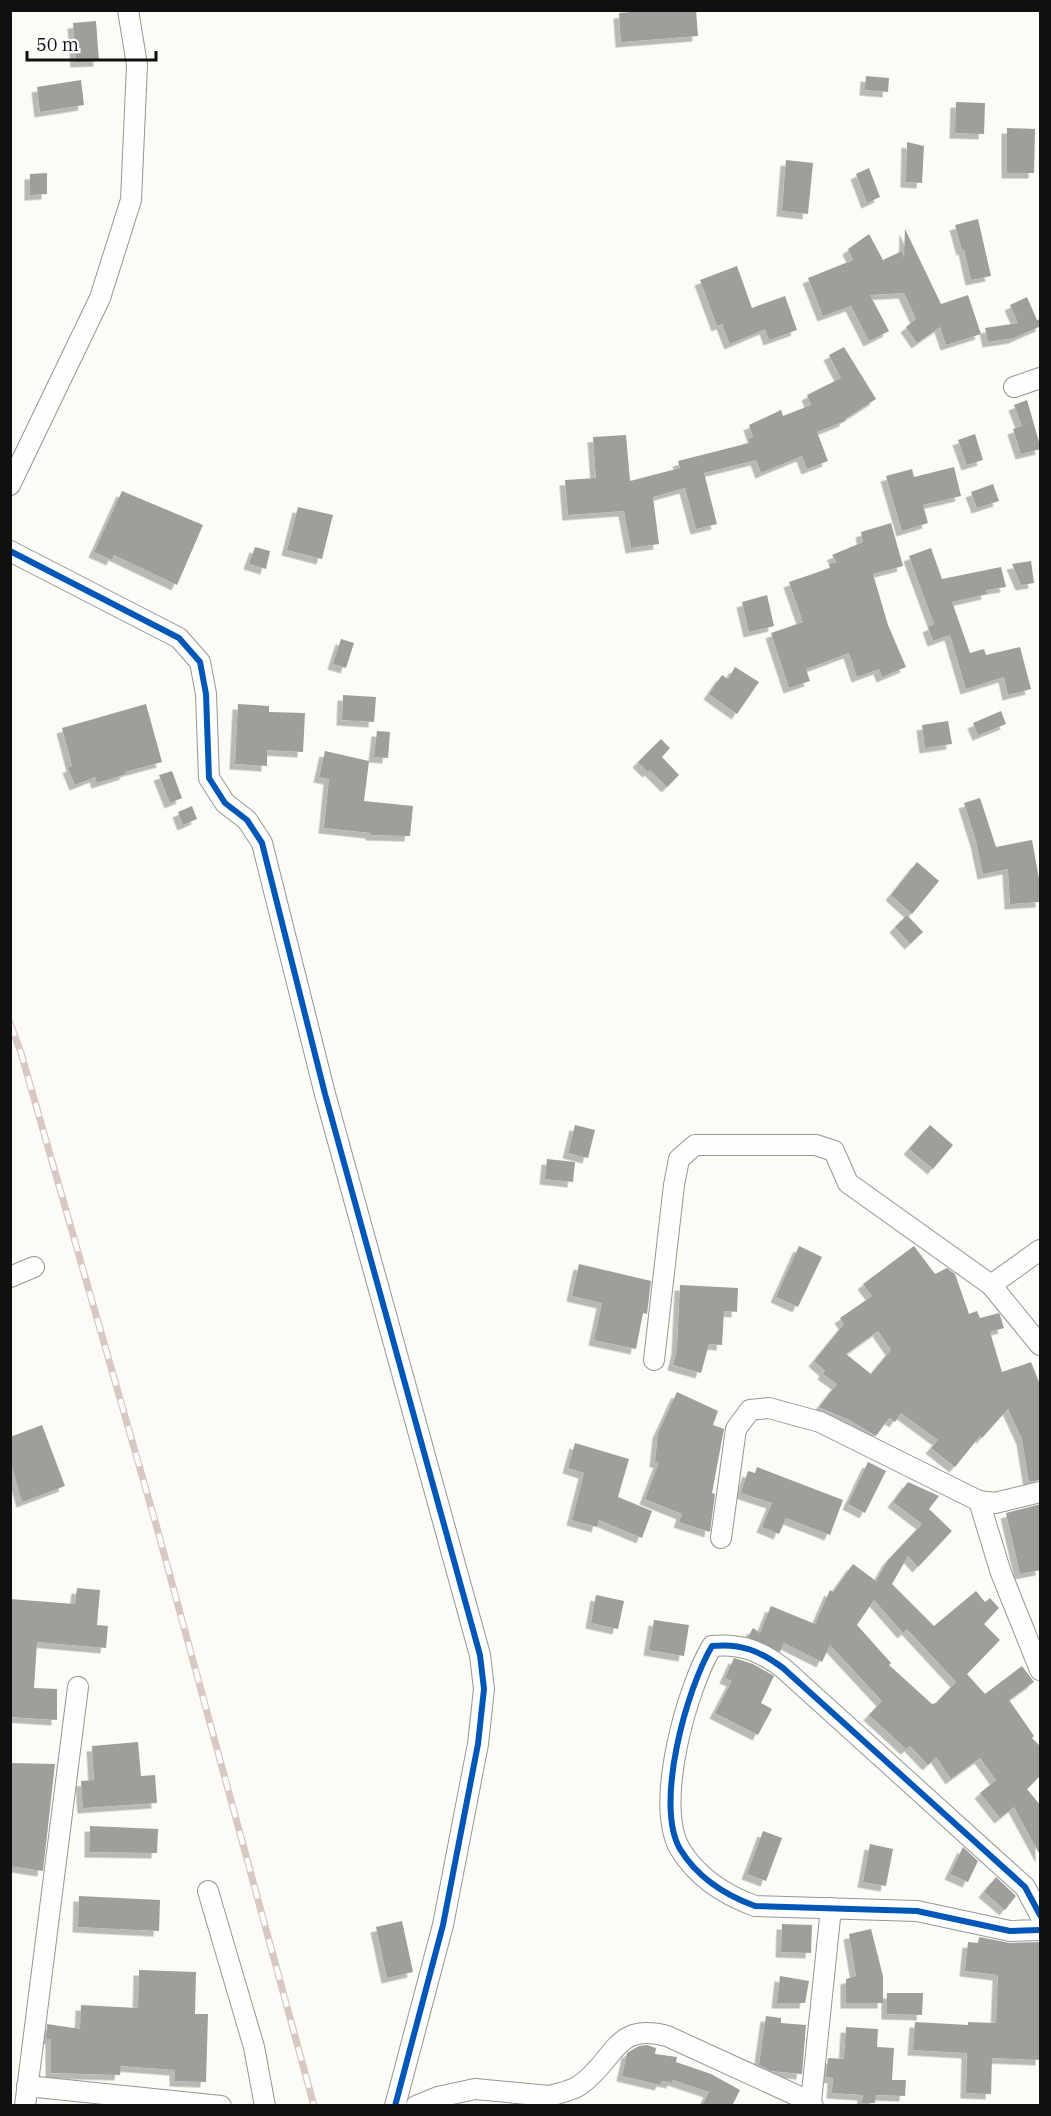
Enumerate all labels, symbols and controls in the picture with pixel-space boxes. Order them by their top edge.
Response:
scale bar [27,24,156,62]
text: 50 m [36,33,79,56]

